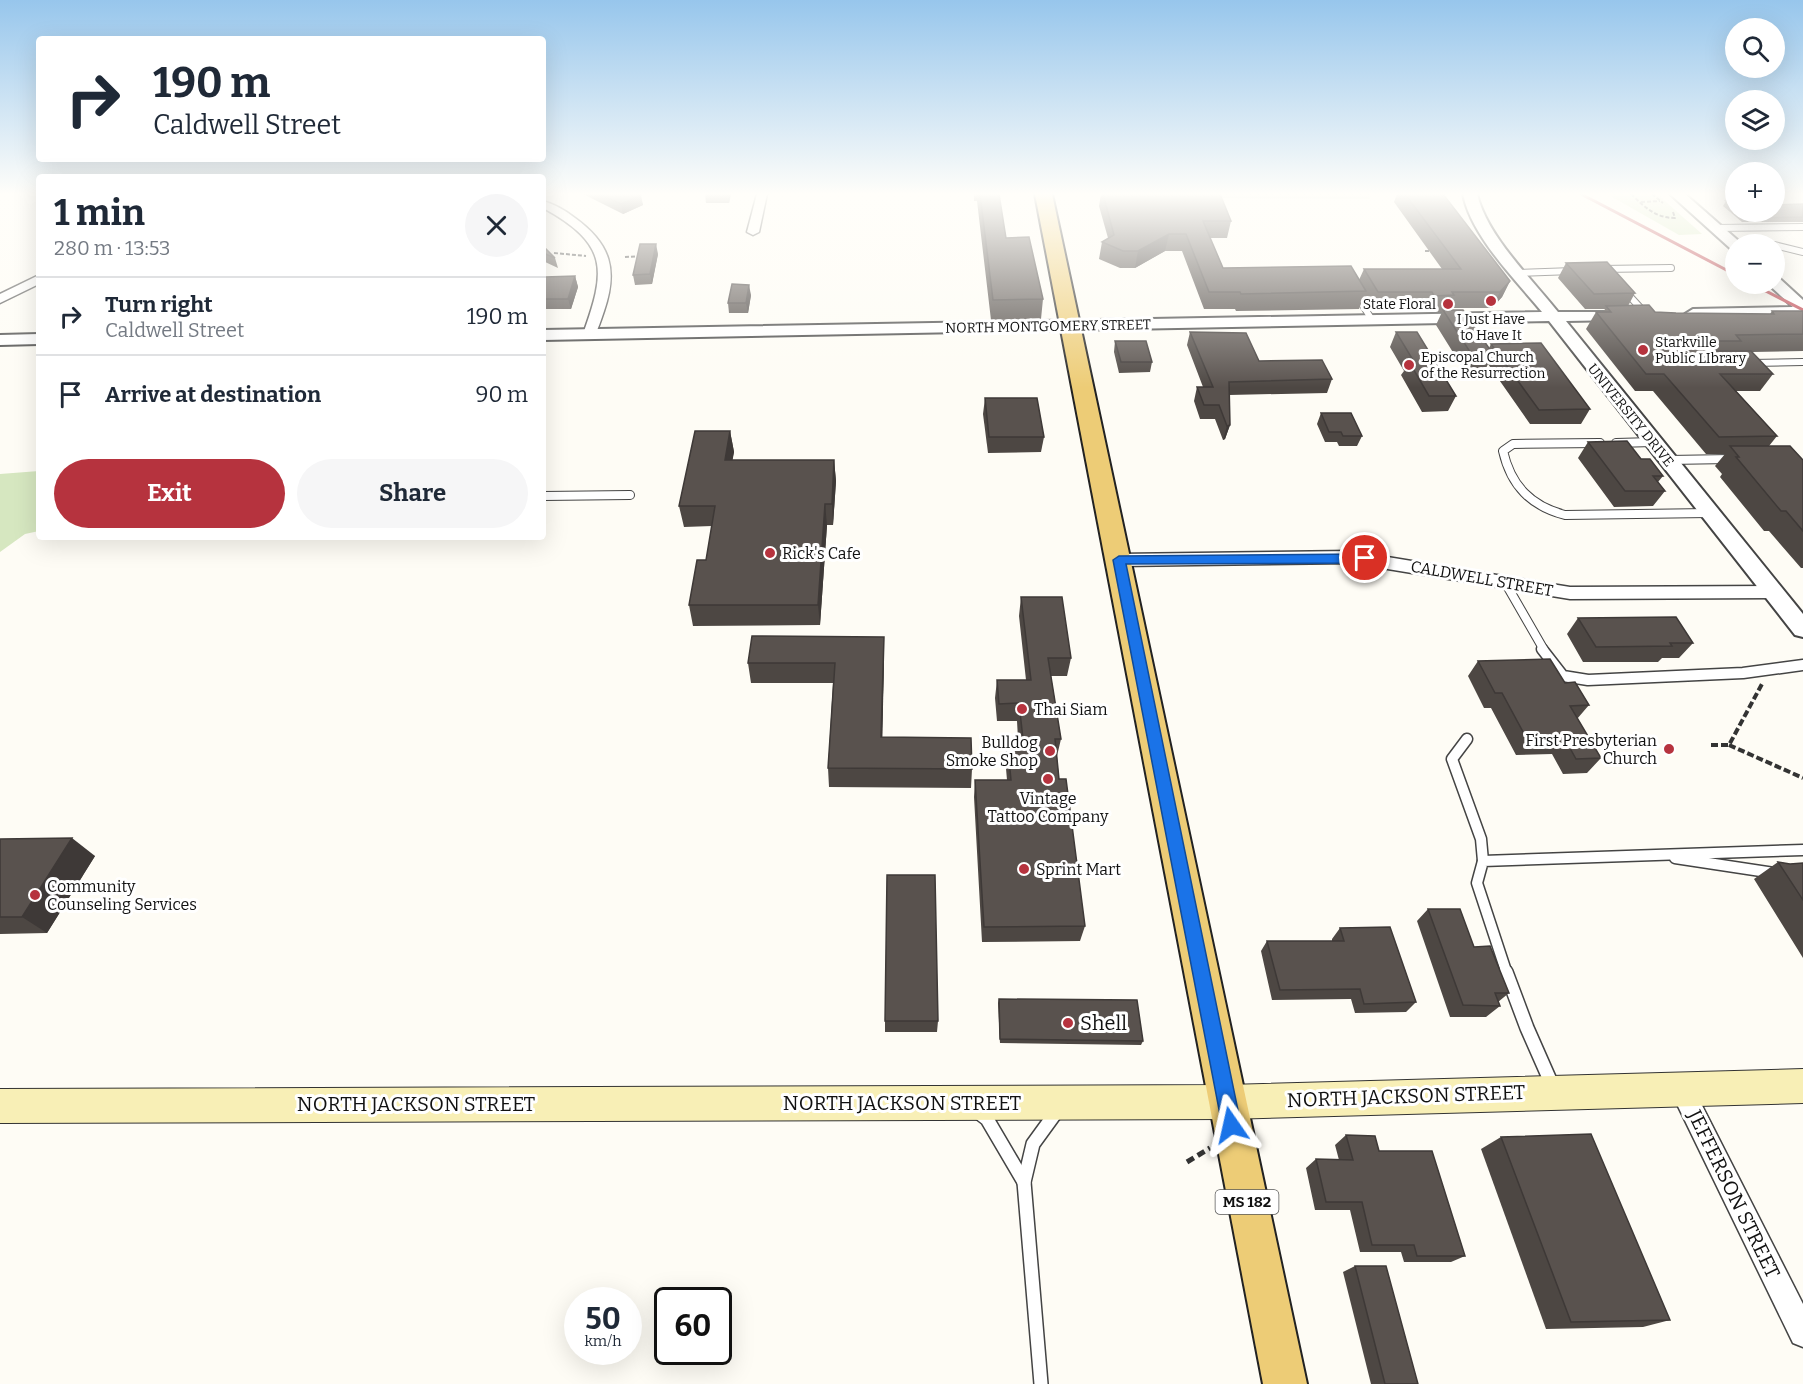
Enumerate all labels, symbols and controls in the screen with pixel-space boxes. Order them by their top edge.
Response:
map controls [1725,18,1785,294]
button: search [1725,18,1785,78]
text: 190 m [153,58,270,108]
icon: right [54,60,132,138]
button: layers [1725,90,1785,150]
text: Caldwell Street [153,109,341,141]
button: + [1725,162,1785,222]
text: 1 min [54,191,145,235]
button: close [465,194,528,257]
button: − [1725,234,1785,294]
text: 280 m · 13:53 [54,236,170,260]
text: Turn right [105,291,213,318]
marker: I Just Have to Have It [1484,294,1498,308]
place label: State Floral [1363,296,1436,313]
marker: State Floral [1441,297,1455,311]
icon: right [54,300,87,333]
text: 190 m [467,303,528,330]
place label: I Just Have to Have It [1457,311,1525,344]
street label: NORTH MONTGOMERY STREET [945,316,1151,337]
text: Caldwell Street [105,318,244,342]
place label: Starkville Public LIbrary [1655,334,1747,367]
marker: Starkville Public LIbrary [1636,343,1650,357]
place label: Episcopal Church of the Resurrection [1421,349,1546,382]
marker: Episcopal Church of the Resurrection [1402,358,1416,372]
street label: UNIVERSITY DRIVE [1584,360,1677,470]
icon: arrive [54,378,87,411]
text: Arrive at destination [105,381,321,408]
text: 90 m [476,381,528,408]
button: Exit [54,459,285,528]
button: Share [297,459,528,528]
pin [1339,532,1390,583]
icon: arrive [1348,541,1381,574]
place label: Rick's Cafe [782,544,861,563]
marker: Rick's Cafe [763,546,777,560]
street label: CALDWELL STREET [1409,557,1555,600]
place label: Thai Siam [1034,700,1108,719]
marker: Thai Siam [1015,702,1029,716]
place label: First Presbyterian Church [1525,731,1657,768]
place label: Bulldog Smoke Shop [946,733,1038,770]
marker: First Presbyterian Church [1662,742,1676,756]
marker: Bulldog Smoke Shop [1043,744,1057,758]
marker: Vintage Tattoo Company [1041,772,1055,786]
place label: Vintage Tattoo Company [988,789,1109,826]
place label: Sprint Mart [1036,860,1121,879]
marker: Sprint Mart [1017,862,1031,876]
place label: Community Counseling Services [47,877,197,914]
marker: Community Counseling Services [28,888,42,902]
place label: Shell [1080,1011,1127,1035]
marker: Shell [1061,1016,1075,1030]
street label: NORTH JACKSON STREET [1286,1080,1526,1112]
street label: NORTH JACKSON STREET [783,1091,1021,1115]
street label: NORTH JACKSON STREET [297,1092,535,1116]
position arrow [1199,1093,1263,1157]
street label: JEFFERSON STREET [1682,1105,1785,1282]
road number: MS 182 [1216,1190,1278,1214]
speed limit sign: 60 [654,1287,732,1365]
text: 50 [585,1301,621,1337]
text: km/h [584,1332,622,1350]

